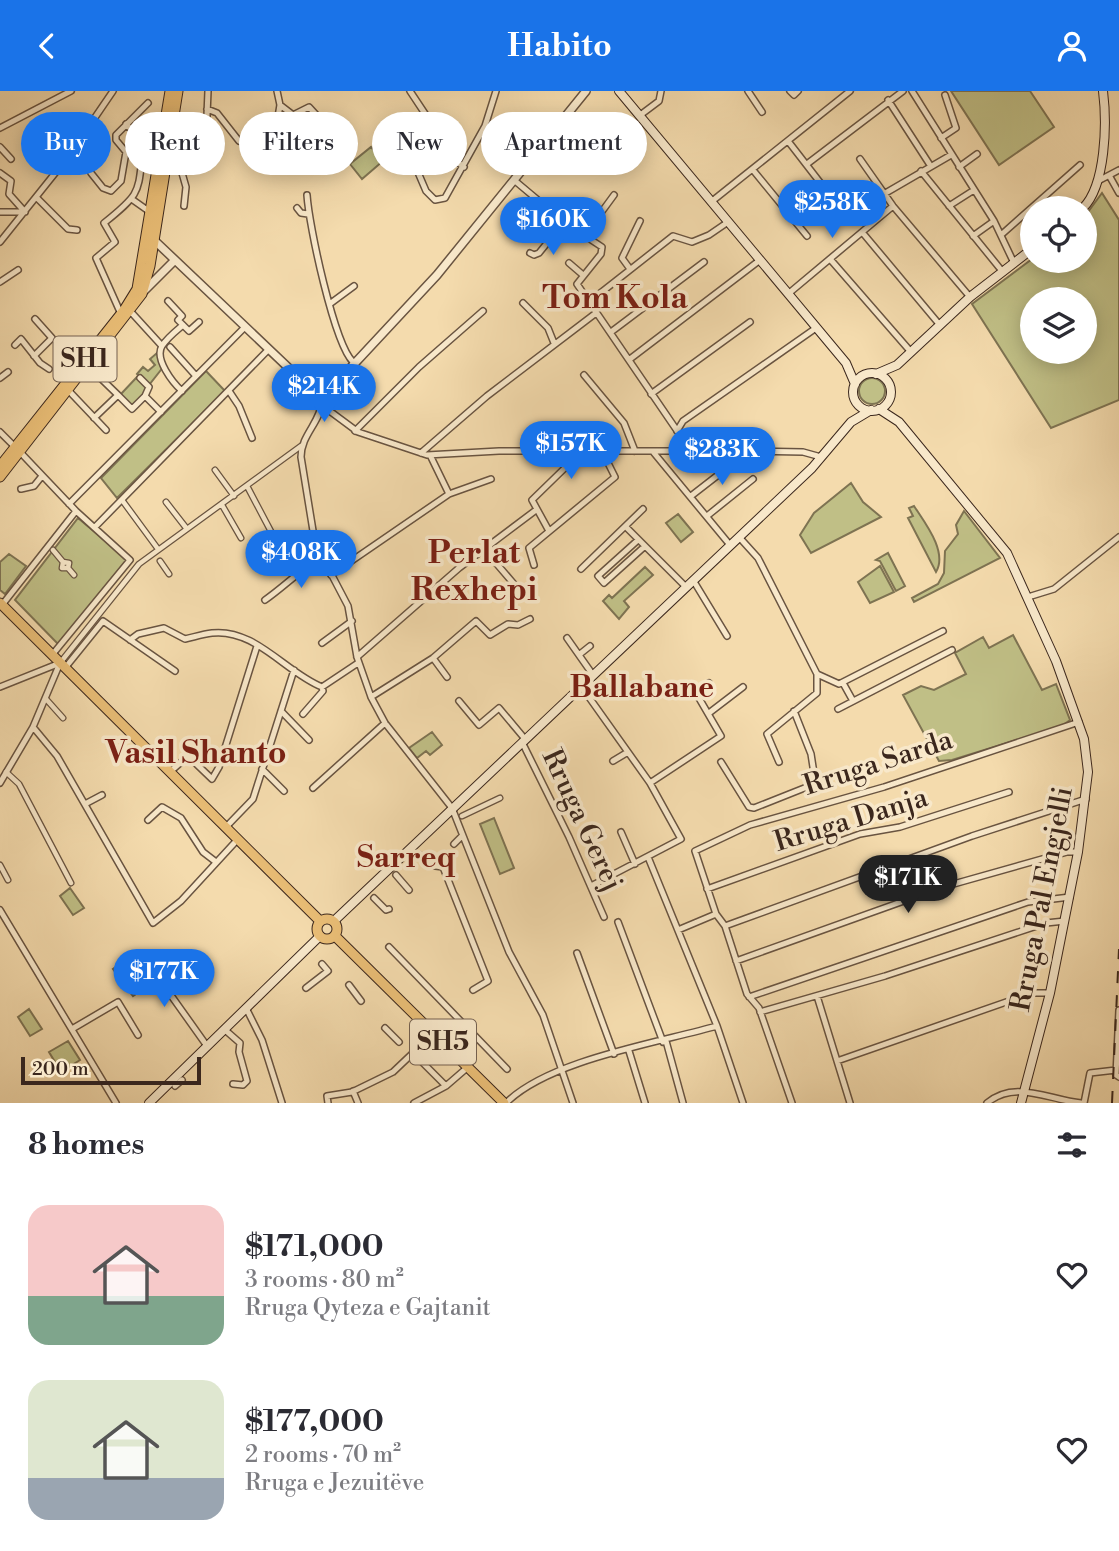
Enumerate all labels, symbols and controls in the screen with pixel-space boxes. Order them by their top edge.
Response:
text: Habito [507,26,612,66]
icon: back [28,27,66,65]
icon: person [1053,27,1091,65]
chip: Buy [21,112,111,175]
chip: Rent [125,112,225,175]
chip: Filters [239,112,358,175]
chip: New [372,112,467,175]
chip: Apartment [481,112,647,175]
pin: $258K [783,181,881,240]
text: $258K [794,189,870,217]
map controls [1020,196,1097,364]
button: locate [1020,196,1097,273]
pin: $160K [504,197,602,257]
text: $160K [516,206,590,234]
district label: Tom Kola [542,278,688,318]
button: layers [1020,287,1097,364]
road number: SH1 [54,337,116,381]
pin: $214K [275,365,373,424]
text: $214K [288,373,360,401]
pin: $157K [522,421,620,481]
pin: $283K [673,427,771,487]
text: $157K [536,430,606,458]
text: $283K [684,436,760,464]
pin: $408K [252,531,350,590]
district label: Perlat Rexhepi [411,533,537,610]
text: $408K [261,539,341,567]
district label: Ballabane [570,669,714,707]
street label: Rruga Sarda [799,722,958,804]
district label: Vasil Shanto [104,733,287,773]
street label: Rruga Gerej [534,743,630,897]
street label: Rruga Danja [770,780,933,860]
street label: Rruga Pal Engjelli [1003,784,1081,1014]
district label: Sarreq [357,839,456,877]
pin: $171K [859,855,957,915]
text: $171K [874,864,942,892]
pin: $177K [115,949,213,1009]
text: $177K [130,958,198,986]
road number: SH5 [410,1019,476,1065]
scale bar [21,1054,201,1086]
text: 200 m [32,1057,89,1081]
text: 8 homes [28,1126,144,1164]
icon: filters [1053,1126,1091,1164]
text: $171,000 [245,1228,384,1266]
icon: home [84,1233,168,1317]
icon: heart [1053,1256,1091,1294]
text: 3 rooms · 80 m² [245,1266,404,1294]
text: Rruga Qyteza e Gajtanit [245,1294,491,1322]
text: $177,000 [245,1403,384,1441]
icon: home [84,1408,168,1492]
icon: heart [1053,1431,1091,1469]
text: 2 rooms · 70 m² [245,1441,401,1469]
text: Rruga e Jezuitëve [245,1469,424,1497]

